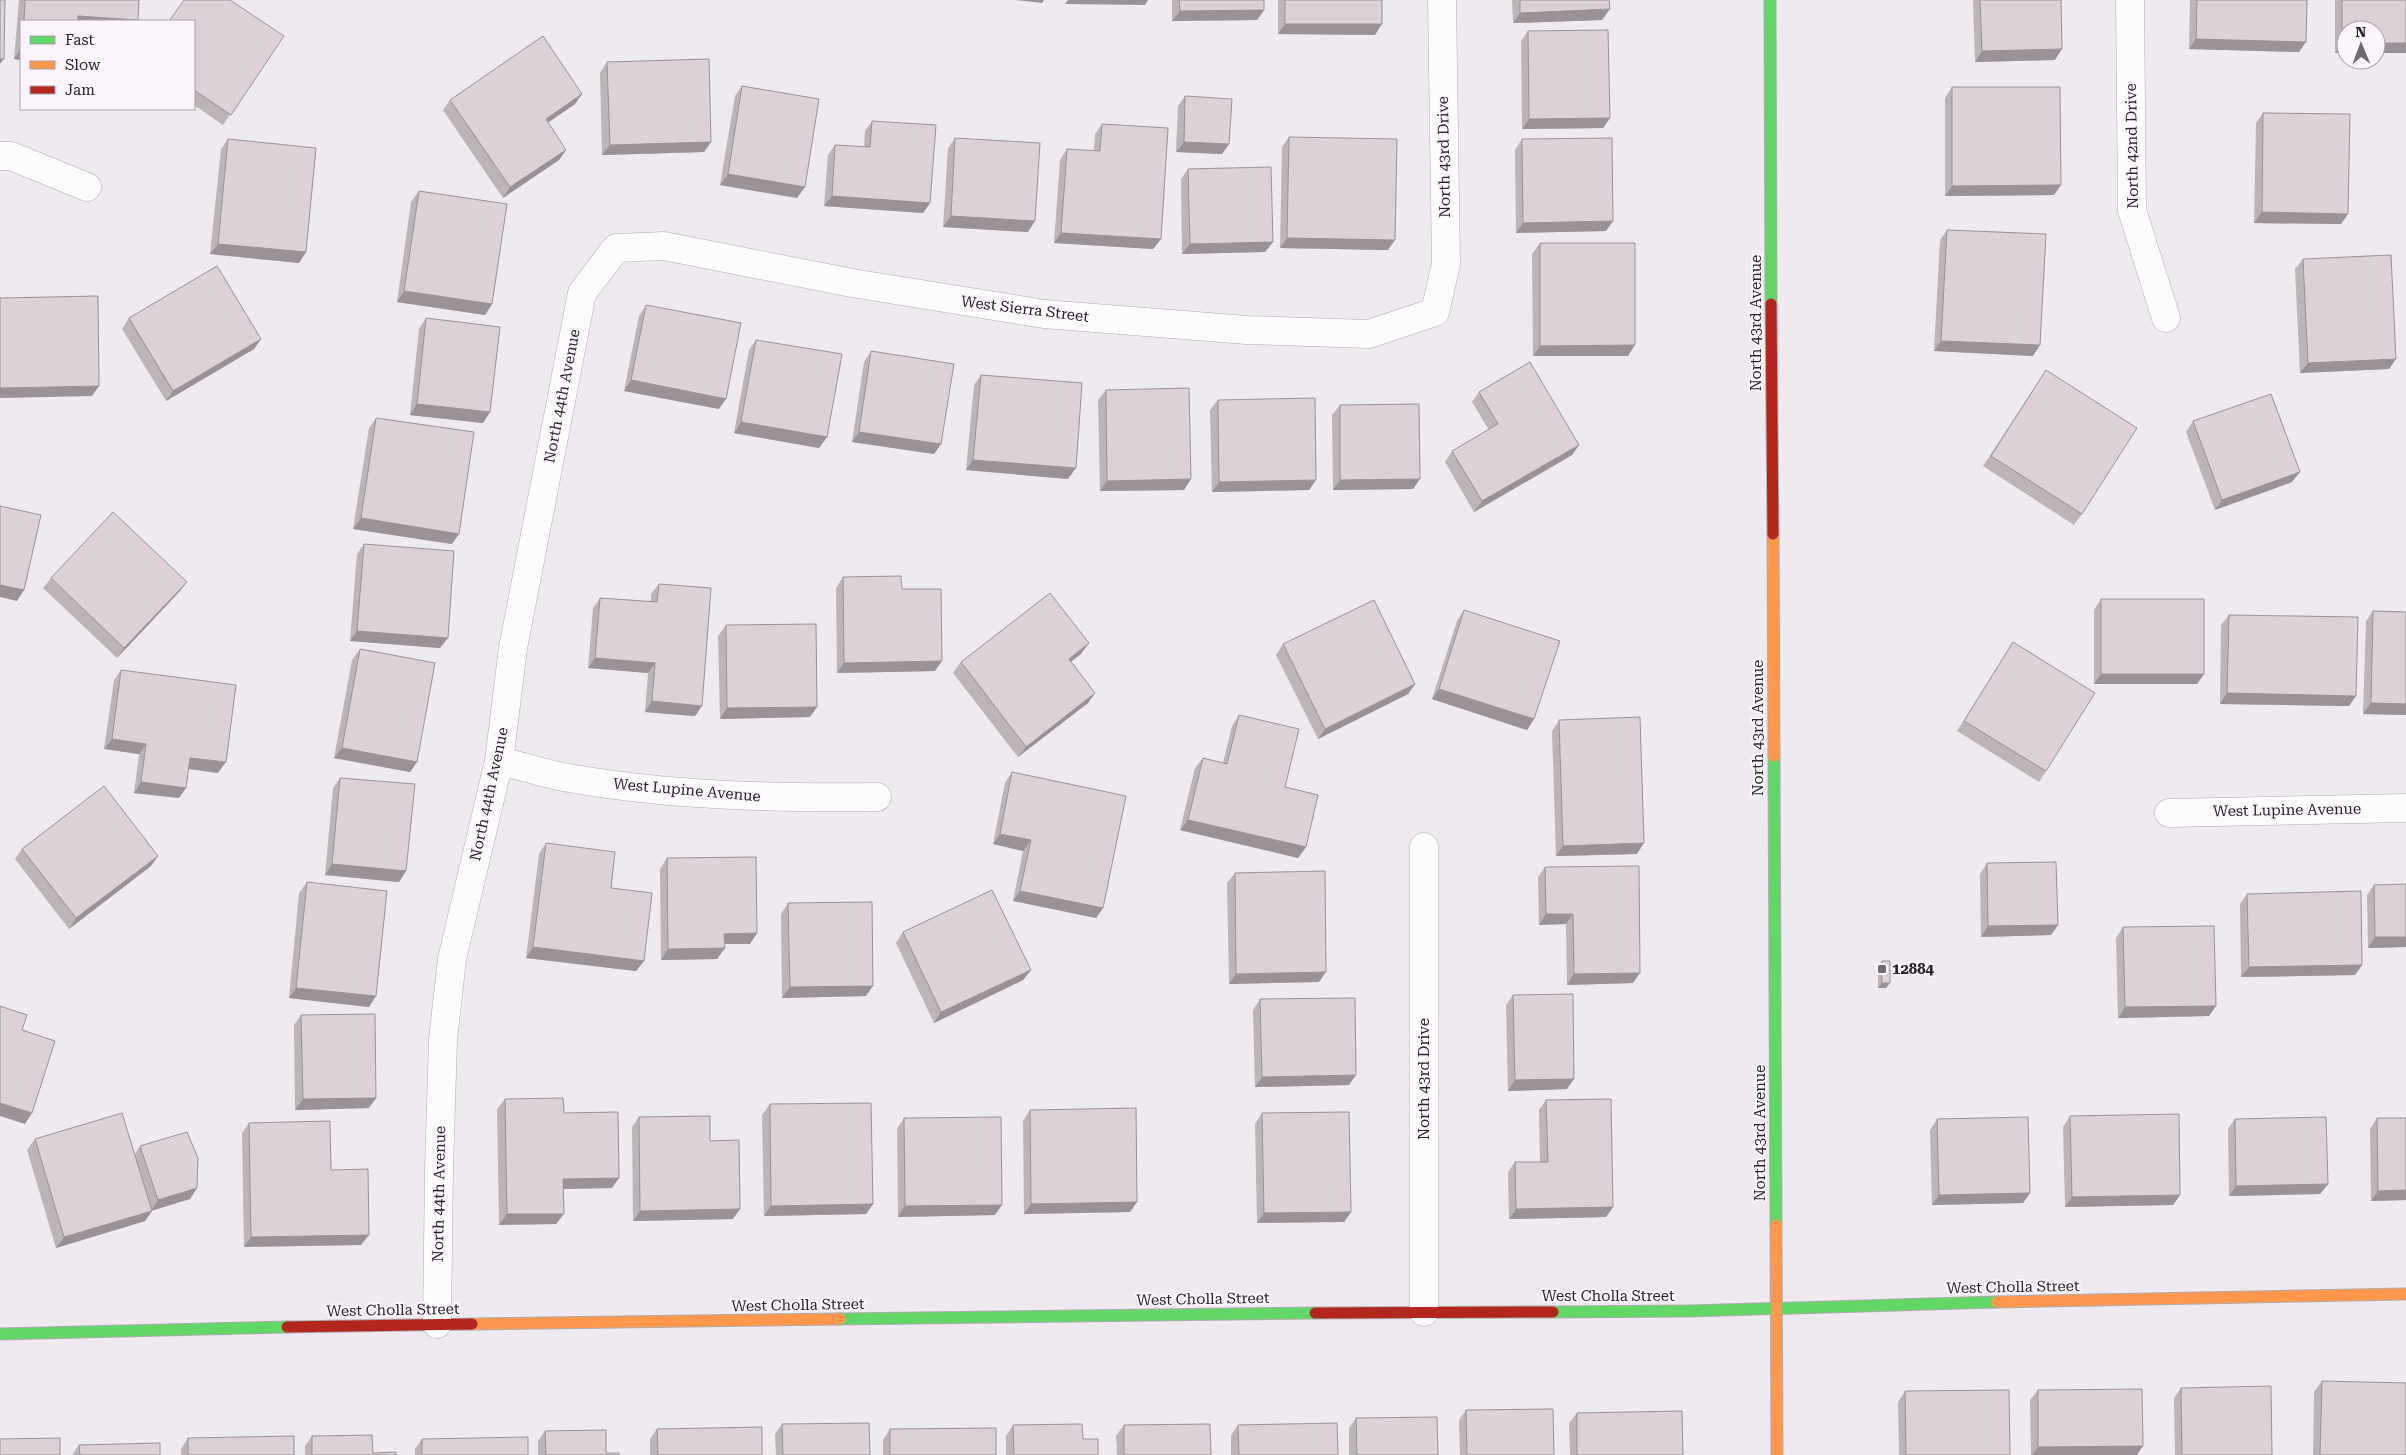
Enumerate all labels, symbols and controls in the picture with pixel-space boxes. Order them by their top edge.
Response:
legend [20,20,195,110]
north arrow [2336,20,2386,70]
text: N [2355,24,2367,40]
text: Fast [65,31,95,49]
text: Slow [65,56,101,74]
text: Jam [65,81,95,99]
street label: North 42nd Drive [2122,83,2142,209]
street label: North 43rd Drive [1434,96,1454,218]
street label: North 43rd Avenue [1747,255,1765,391]
street label: West Sierra Street [960,292,1090,326]
street label: North 44th Avenue [540,327,584,465]
street label: North 43rd Avenue [1749,660,1767,796]
street label: North 44th Avenue [466,726,512,862]
street label: West Lupine Avenue [612,775,762,805]
street label: West Lupine Avenue [2213,800,2361,820]
place label: 12884 [1892,960,1935,978]
marker: 12884 [1876,963,1888,975]
street label: North 43rd Drive [1415,1018,1433,1140]
street label: North 43rd Avenue [1751,1065,1769,1201]
street label: North 44th Avenue [429,1126,449,1262]
street label: West Cholla Street [1946,1277,2080,1297]
street label: West Cholla Street [1541,1287,1675,1305]
street label: West Cholla Street [1136,1289,1270,1309]
street label: West Cholla Street [731,1295,865,1315]
street label: West Cholla Street [326,1300,460,1320]

